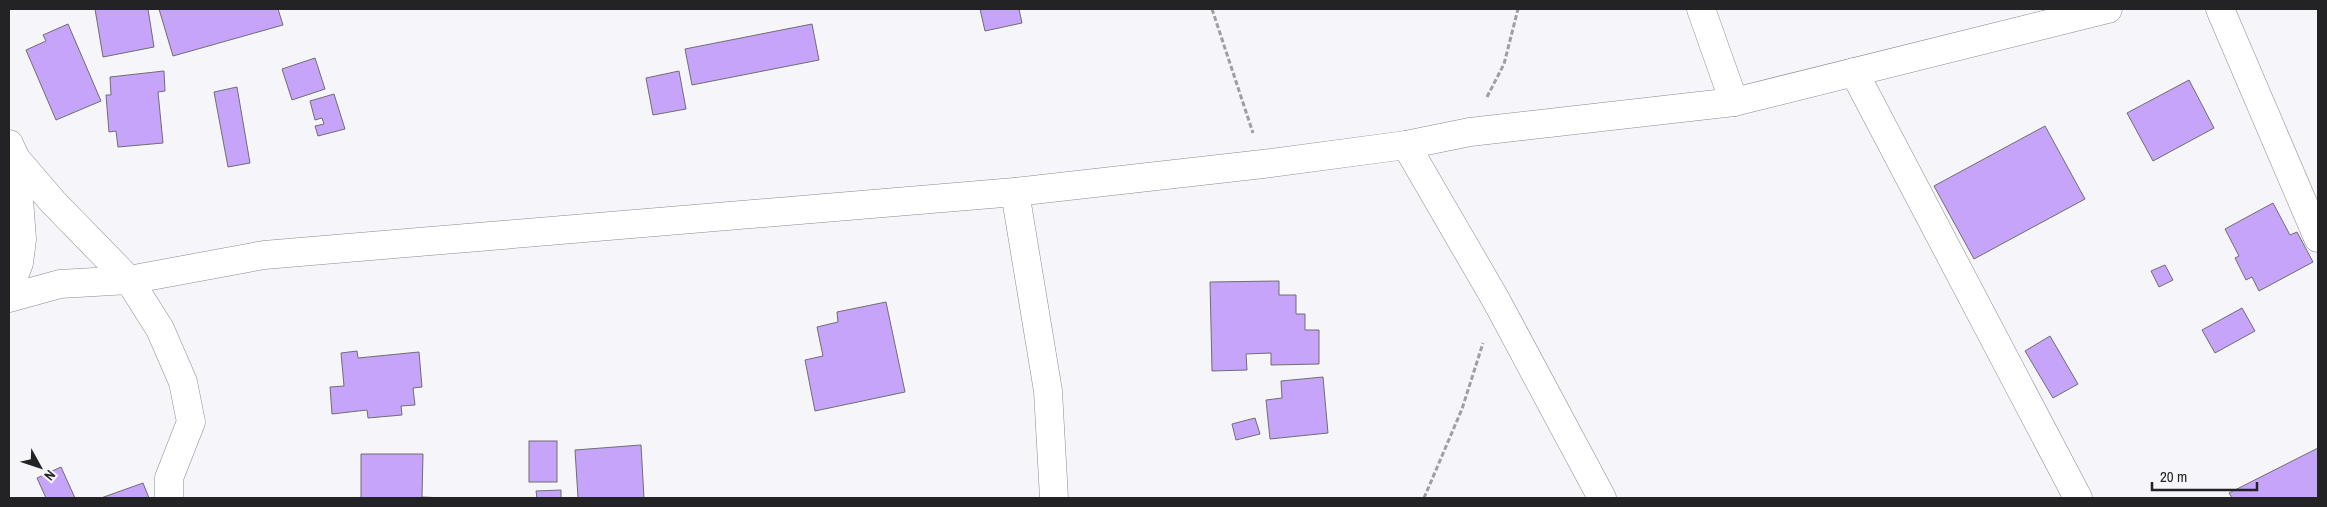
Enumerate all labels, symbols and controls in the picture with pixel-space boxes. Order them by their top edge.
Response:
north arrow [15,442,65,492]
scale bar [2152,460,2257,492]
text: N [40,466,60,484]
text: 20 m [2160,466,2187,487]

